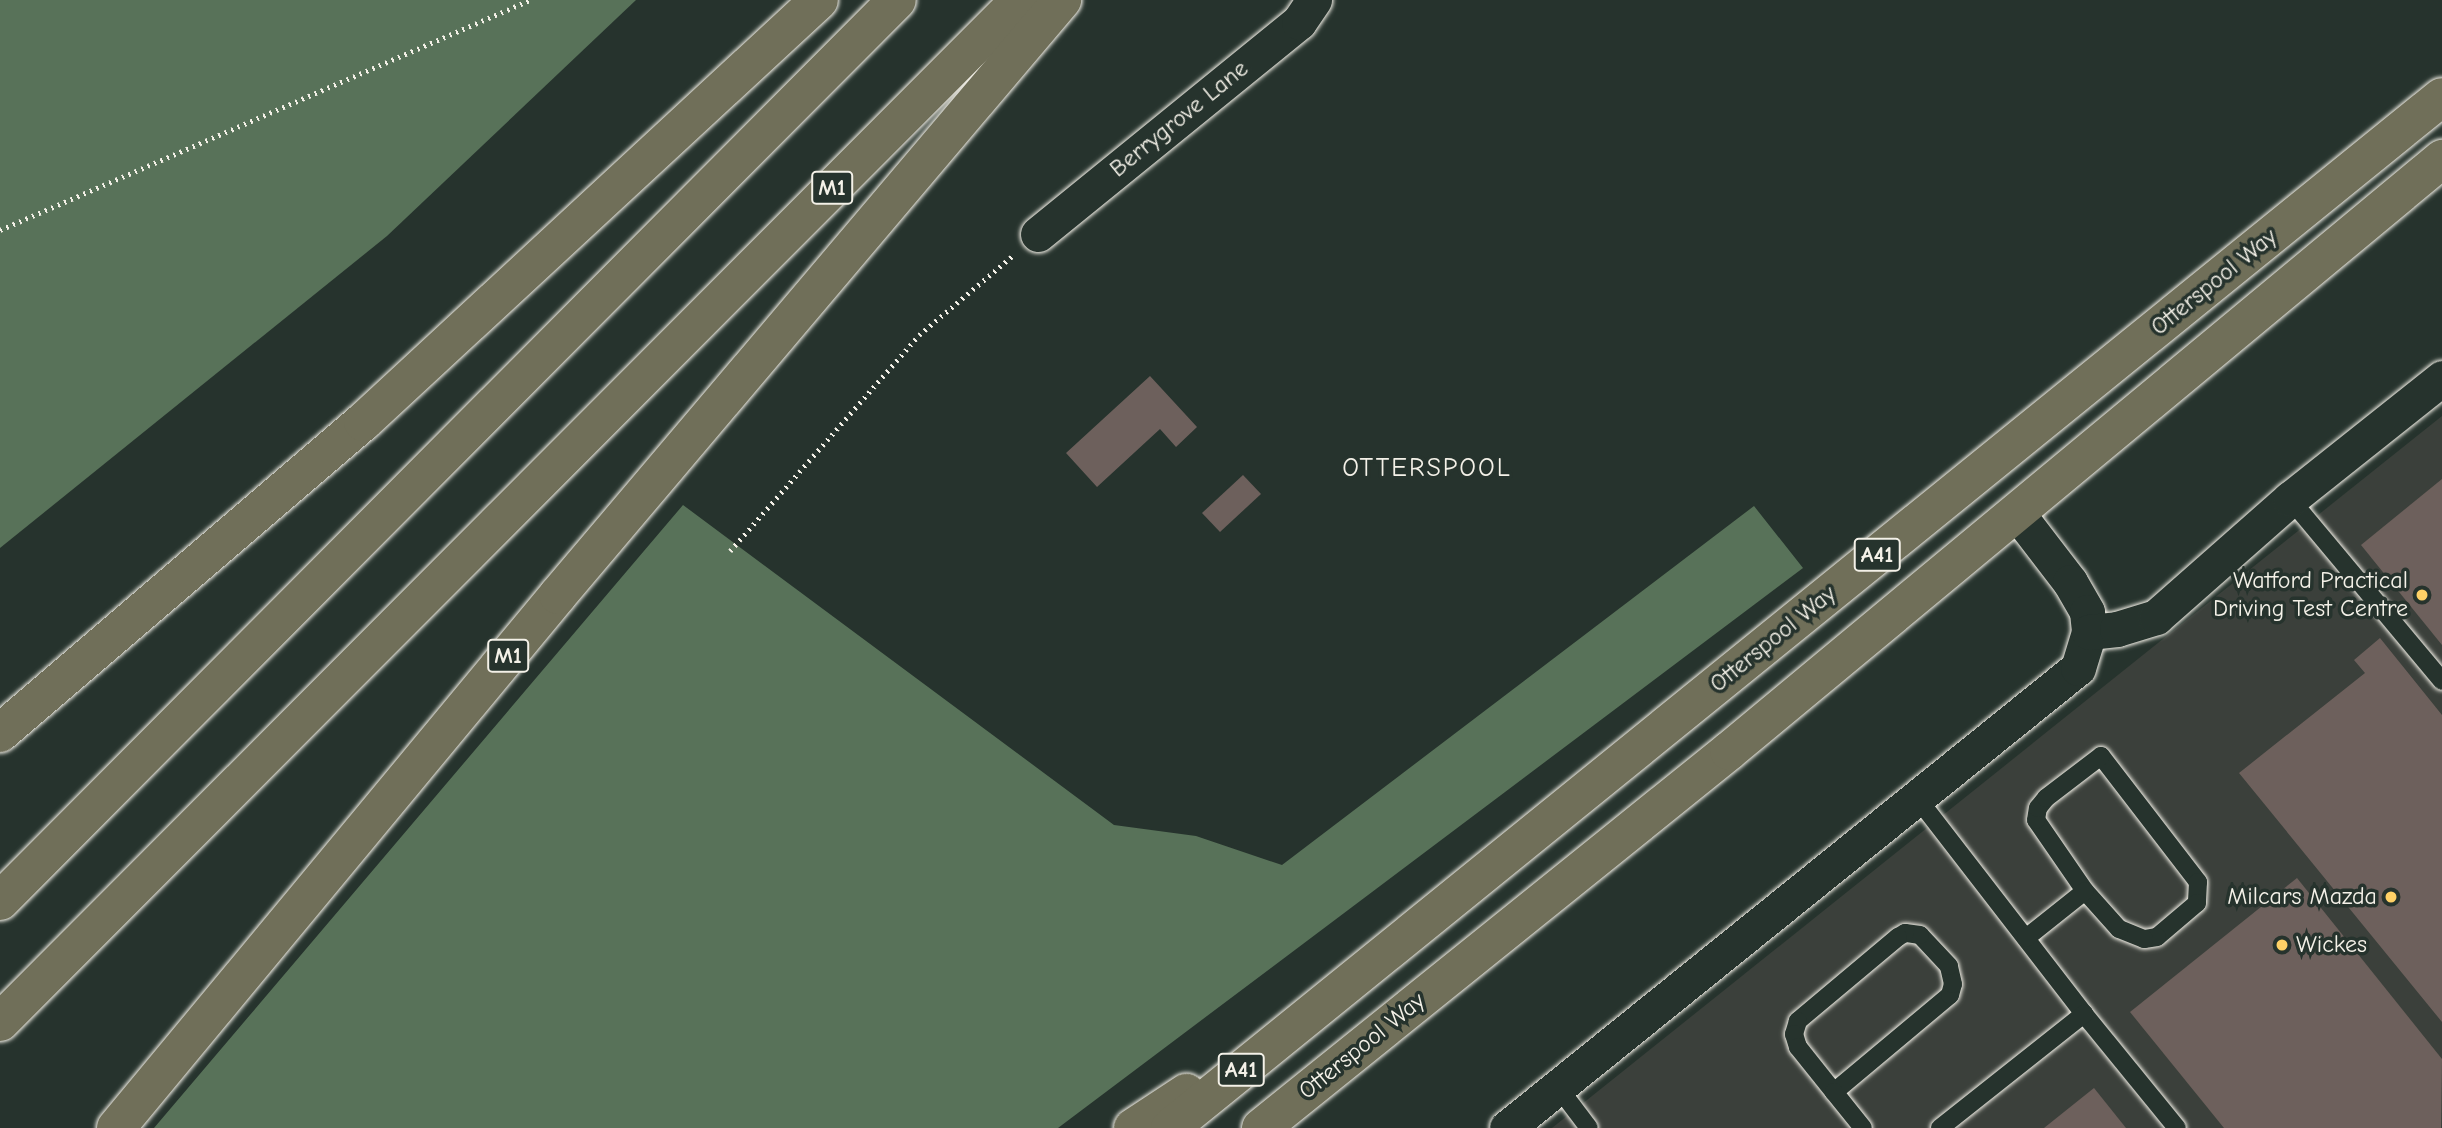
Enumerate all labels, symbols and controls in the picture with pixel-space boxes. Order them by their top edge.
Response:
street label: Berrygrove Lane [1104,54,1254,184]
road number: M1 [811,168,853,208]
street label: Otterspool Way [2145,222,2283,342]
district label: OTTERSPOOL [1343,453,1511,485]
road number: A41 [1853,536,1902,575]
place label: Watford Practical Driving Test Centre [2213,567,2408,623]
street label: Otterspool Way [1704,579,1842,699]
marker: Watford Practical Driving Test Centre [2414,587,2430,603]
road number: M1 [487,636,529,676]
place label: Milcars Mazda [2227,883,2377,911]
marker: Milcars Mazda [2383,889,2399,905]
place label: Wickes [2296,931,2367,959]
marker: Wickes [2274,937,2290,953]
street label: Otterspool Way [1293,986,1431,1106]
road number: A41 [1216,1050,1266,1090]

